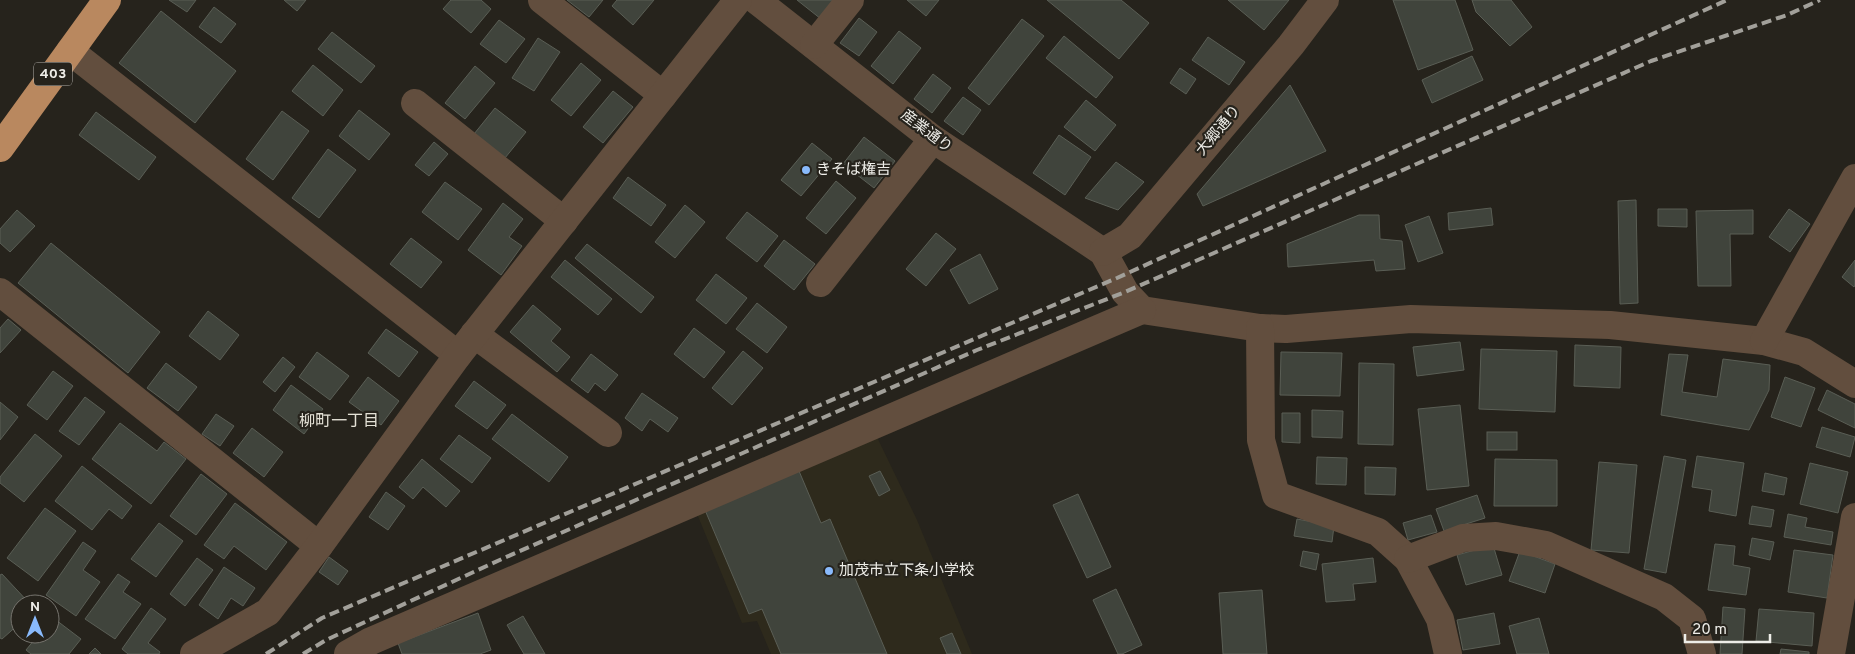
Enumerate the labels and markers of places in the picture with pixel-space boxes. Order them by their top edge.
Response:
place label: きそば権吉 [816,160,891,180]
marker: きそば権吉 [800,164,812,176]
place label: 加茂市立下条小学校 [839,562,974,581]
marker: 加茂市立下条小学校 [823,565,835,577]

